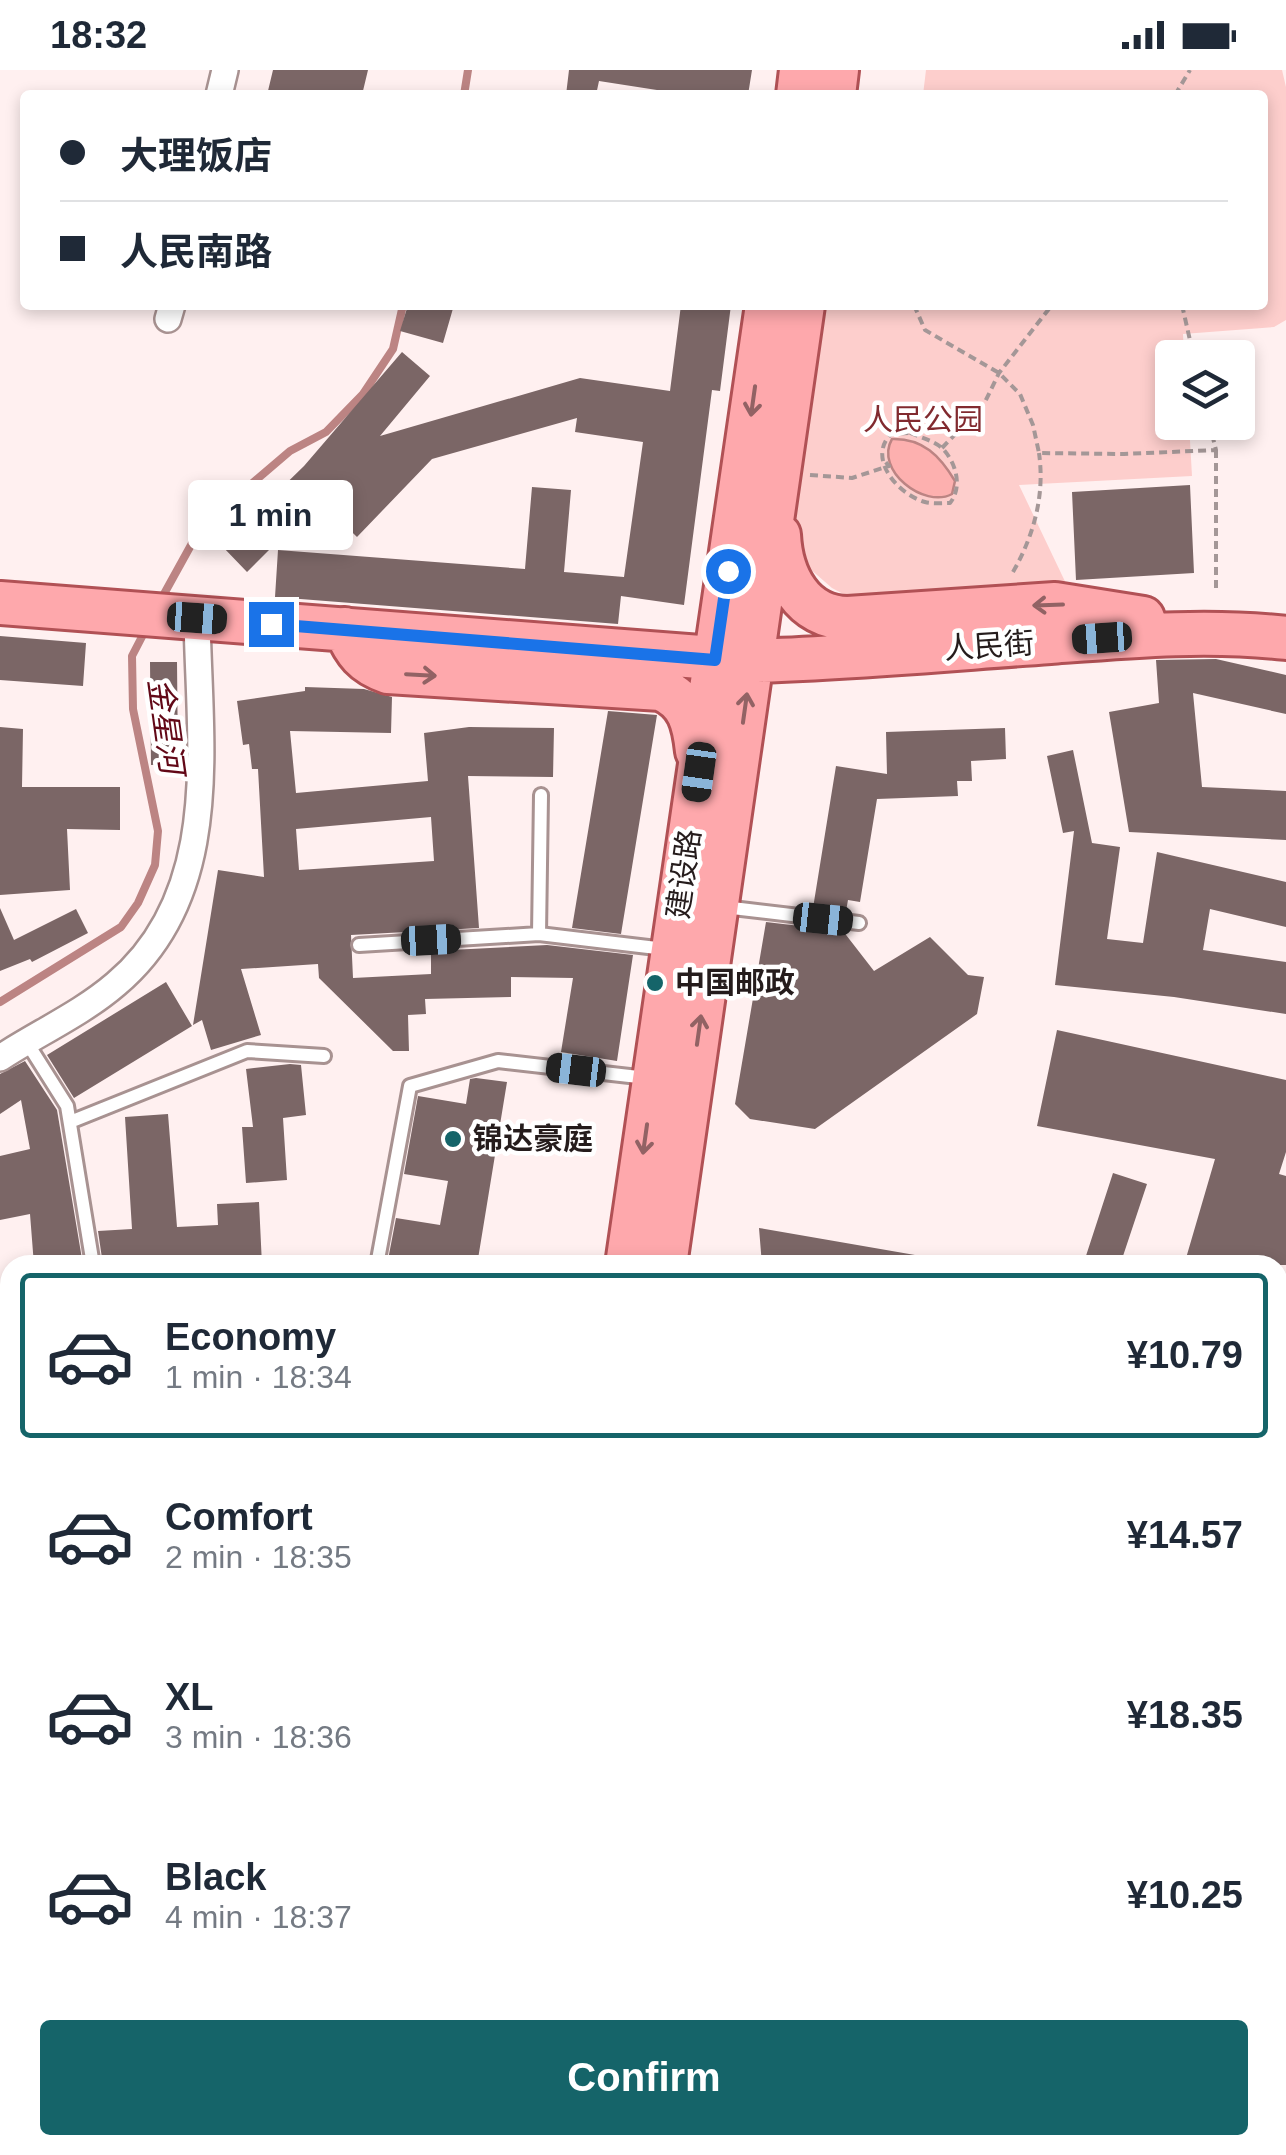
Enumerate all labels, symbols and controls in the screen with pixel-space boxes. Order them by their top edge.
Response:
text: 18:32 [50,14,147,56]
text: 大理饭店 [120,135,272,177]
text: 人民南路 [120,231,272,273]
map controls [1155,340,1255,440]
button: layers [1155,340,1255,440]
one-way arrow [744,385,762,417]
park label: 人民公园 [863,403,983,436]
callout: 1 min [188,479,354,549]
text: 1 min [229,497,312,533]
route start [706,549,751,594]
one-way arrow [1032,596,1064,615]
car [166,601,228,635]
route end [249,602,294,647]
car [1071,621,1133,655]
street label: 人民街 [943,626,1035,665]
one-way arrow [405,666,437,685]
water label: 金星河 [141,676,191,782]
one-way arrow [737,693,755,725]
car [680,740,718,804]
street label: 建设路 [661,827,706,921]
car [792,901,854,937]
car [400,923,462,957]
place label: 中国邮政 [675,966,795,999]
marker: 中国邮政 [644,972,666,994]
one-way arrow [691,1014,709,1047]
car [544,1051,608,1089]
place label: 锦达豪庭 [473,1122,593,1155]
one-way arrow [636,1122,654,1154]
marker: 锦达豪庭 [442,1128,464,1150]
icon: car [45,1311,135,1401]
text: Economy [165,1316,336,1358]
text: ¥10.79 [1127,1334,1243,1376]
text: 1 min · 18:34 [165,1359,352,1395]
icon: car [45,1491,135,1581]
text: Comfort [165,1496,313,1538]
text: ¥14.57 [1127,1514,1243,1556]
text: 2 min · 18:35 [165,1539,352,1575]
icon: car [45,1671,135,1761]
text: XL [165,1676,214,1718]
text: ¥18.35 [1127,1694,1243,1736]
text: 3 min · 18:36 [165,1719,352,1755]
icon: car [45,1851,135,1941]
text: Black [165,1856,266,1898]
text: ¥10.25 [1127,1874,1243,1916]
text: 4 min · 18:37 [165,1899,352,1935]
button: Confirm [40,2020,1248,2135]

